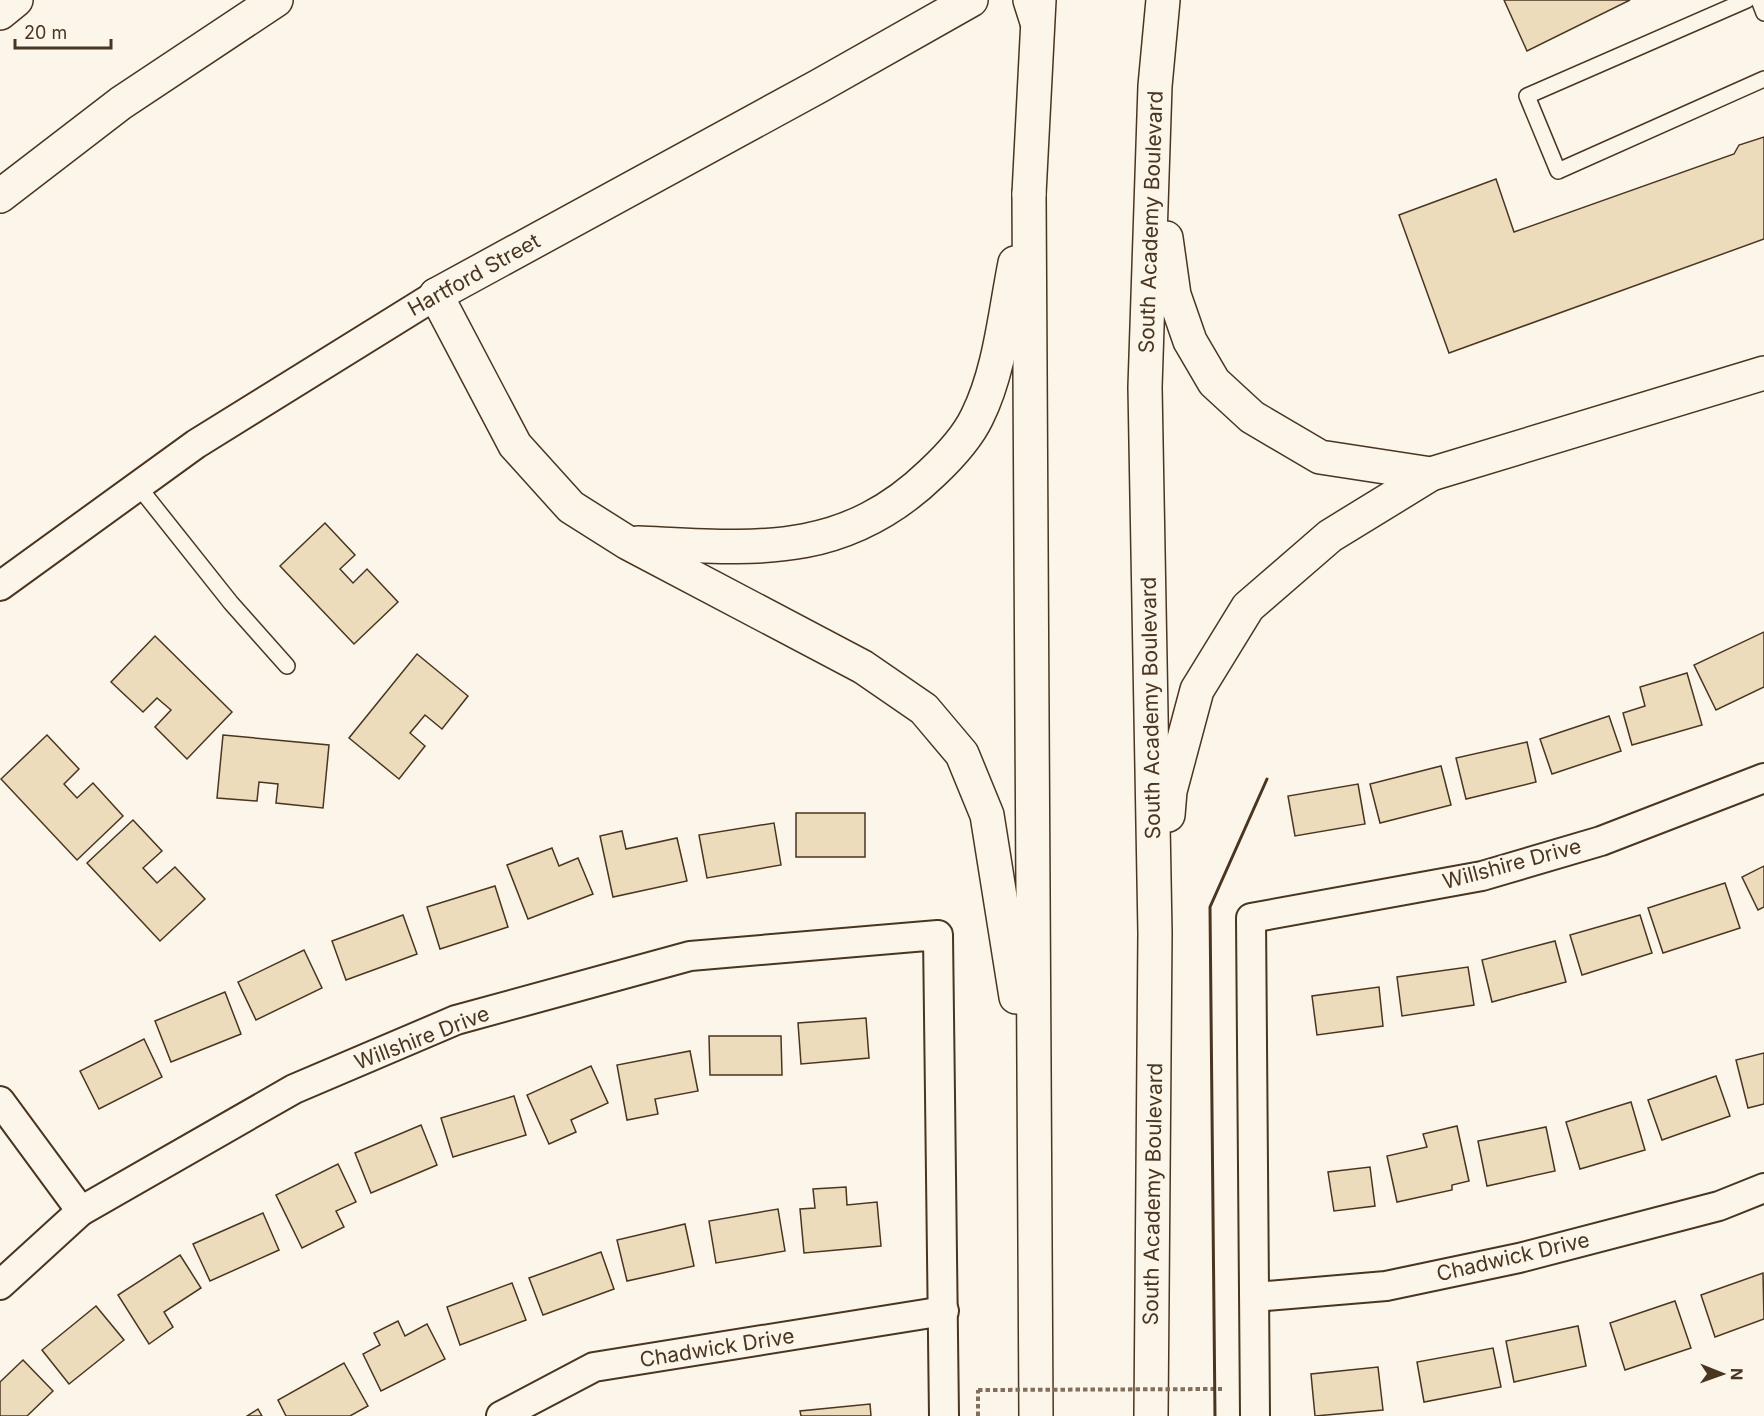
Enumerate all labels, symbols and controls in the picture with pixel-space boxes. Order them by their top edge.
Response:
scale bar [15,12,111,50]
text: 20 m [24,22,67,43]
street label: South Academy Boulevard [1133,90,1168,354]
street label: Hartford Street [403,228,544,321]
street label: South Academy Boulevard [1136,576,1165,840]
street label: Willshire Drive [1440,833,1584,894]
street label: Willshire Drive [351,1000,493,1075]
street label: South Academy Boulevard [1138,1062,1167,1326]
street label: Chadwick Drive [1434,1227,1592,1286]
street label: Chadwick Drive [638,1323,796,1372]
north arrow [1692,1344,1752,1404]
text: N [1727,1368,1747,1381]

